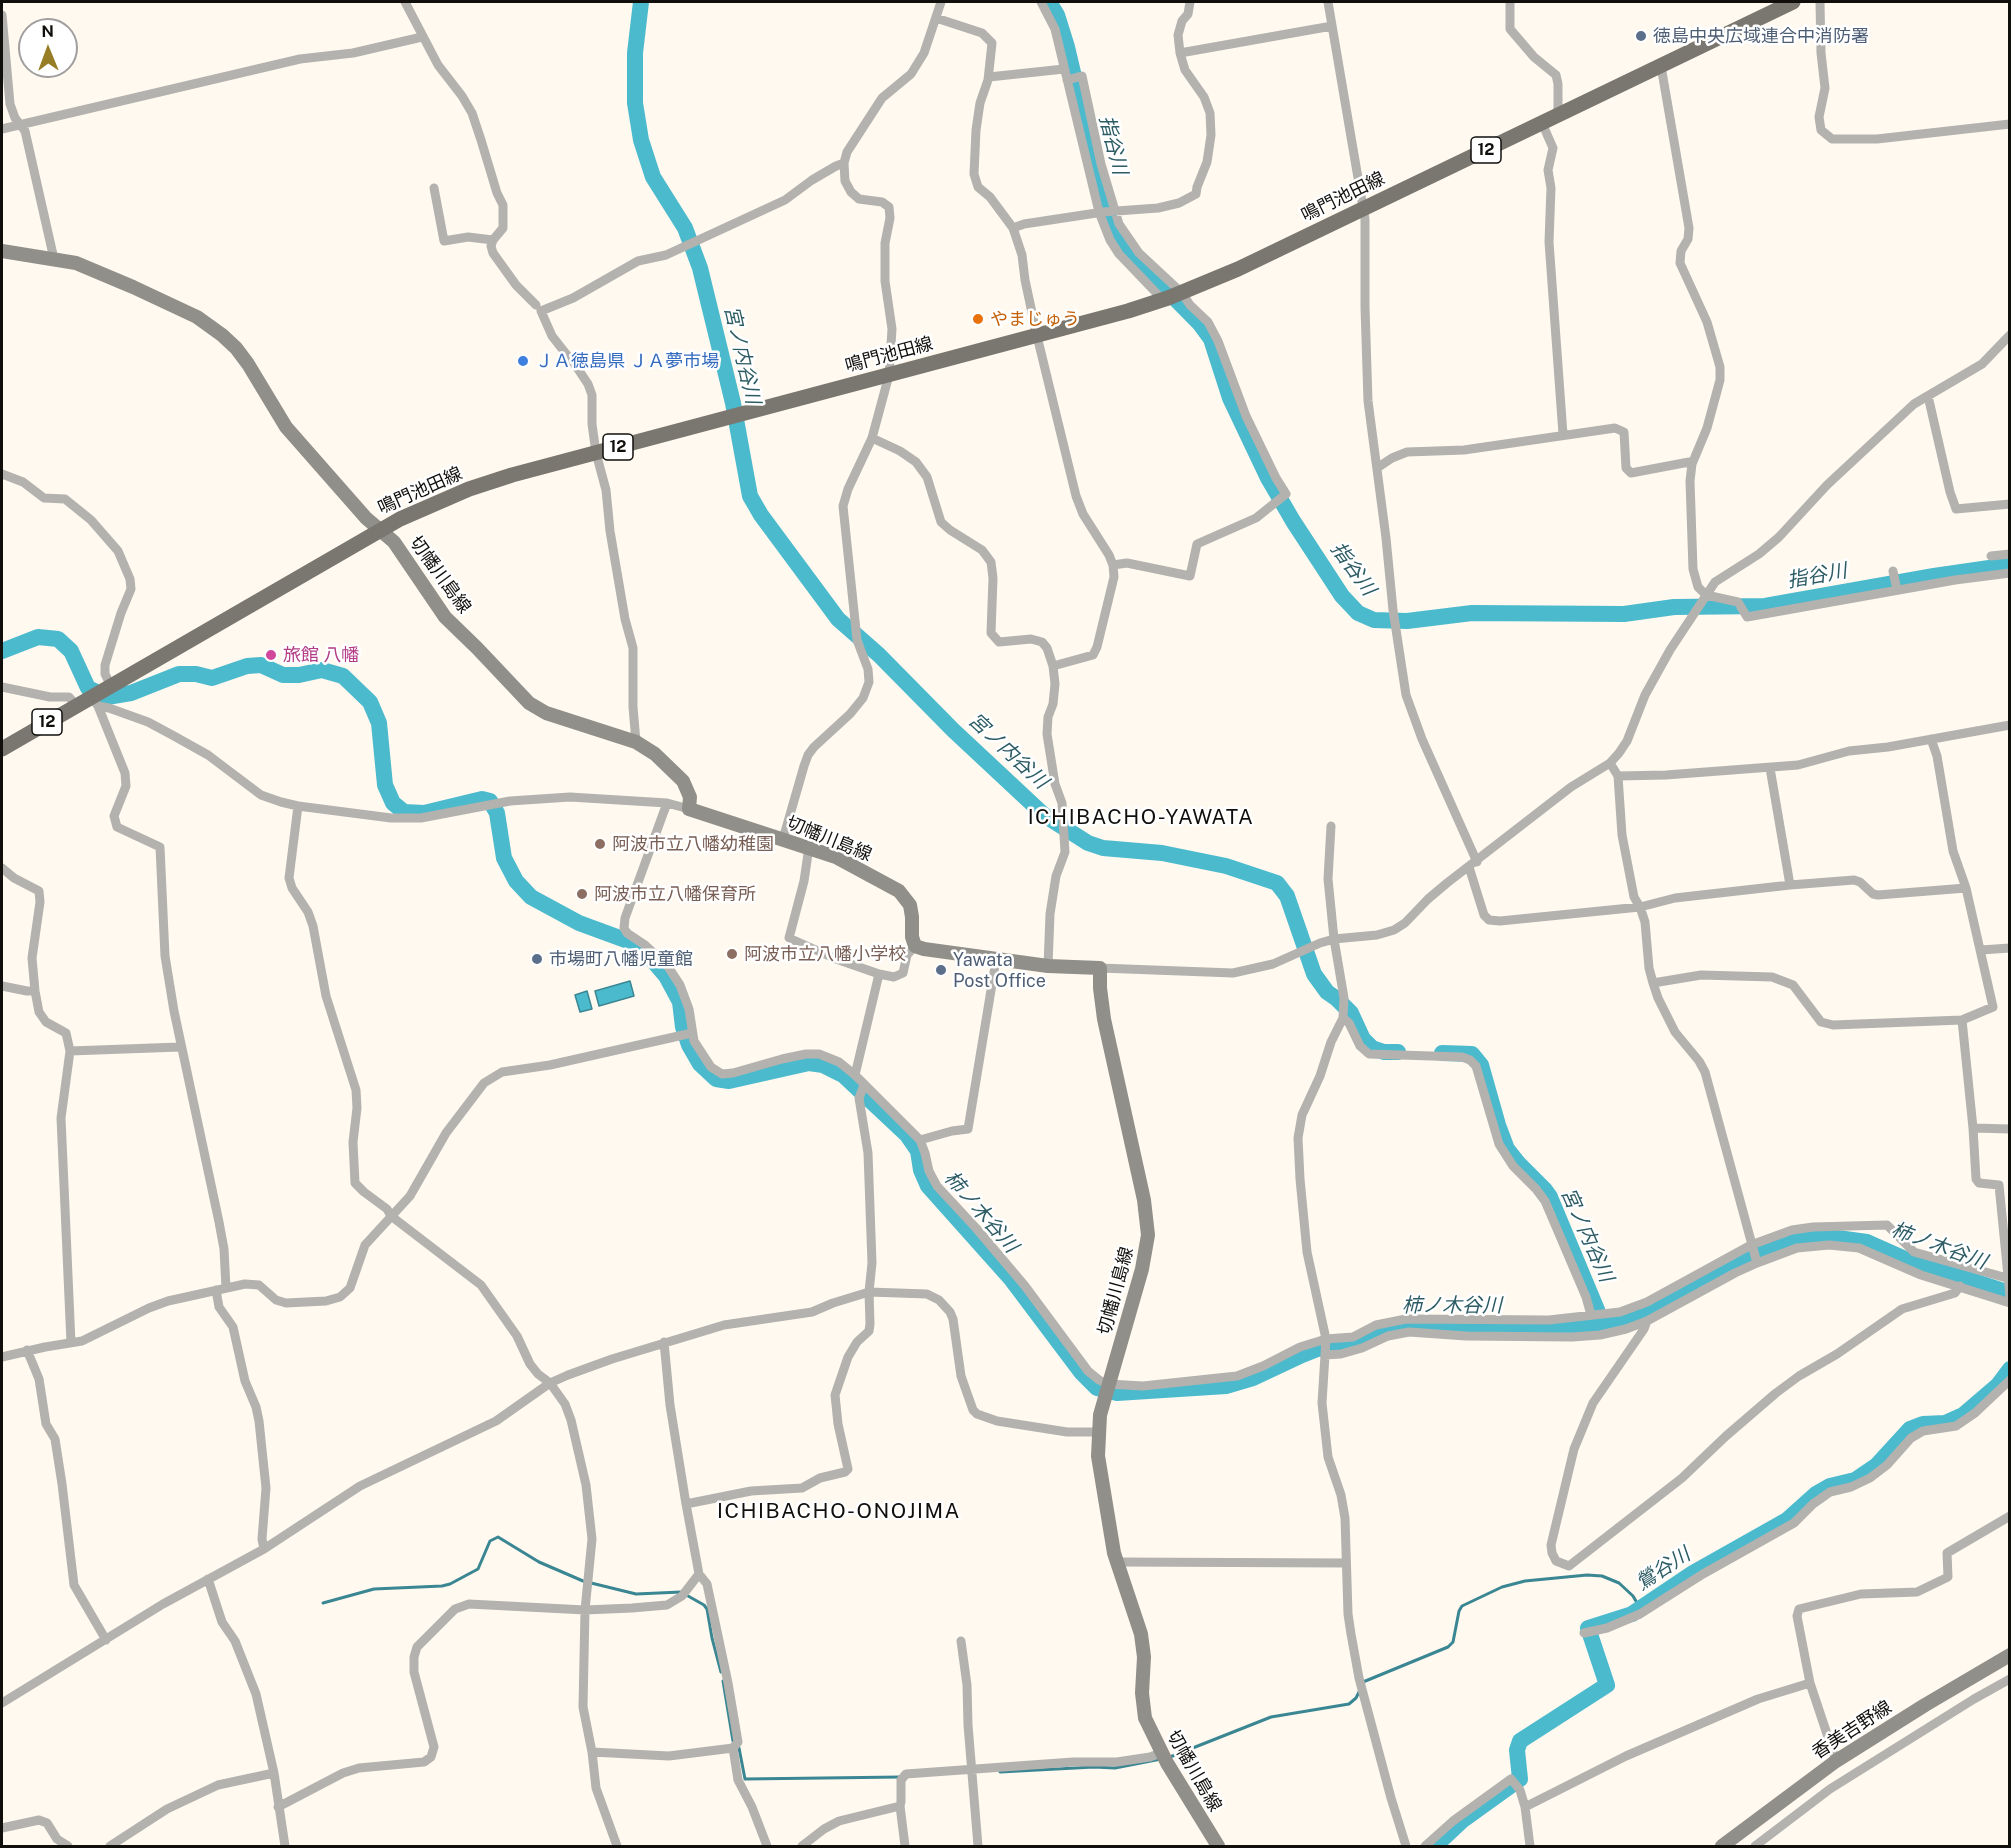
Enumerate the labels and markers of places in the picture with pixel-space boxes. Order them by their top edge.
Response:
place label: 徳島中央広域連合中消防署 [1653,25,1869,47]
marker: 徳島中央広域連合中消防署 [1634,29,1648,43]
place label: やまじゅう [990,308,1080,330]
marker: やまじゅう [971,312,985,326]
place label: ＪＡ徳島県 ＪＡ夢市場 [535,350,719,372]
marker: ＪＡ徳島県 ＪＡ夢市場 [516,354,530,368]
place label: 旅館 八幡 [283,644,359,666]
marker: 旅館 八幡 [264,648,278,662]
place label: 阿波市立八幡幼稚園 [612,833,774,855]
marker: 阿波市立八幡幼稚園 [593,837,607,851]
place label: 阿波市立八幡保育所 [594,883,756,905]
marker: 阿波市立八幡保育所 [575,887,589,901]
place label: 阿波市立八幡小学校 [744,943,906,965]
marker: 阿波市立八幡小学校 [725,947,739,961]
place label: 市場町八幡児童館 [549,948,693,970]
place label: Yawata Post Office [953,949,1046,992]
marker: 市場町八幡児童館 [530,952,544,966]
marker: Yawata Post Office [934,963,948,977]

